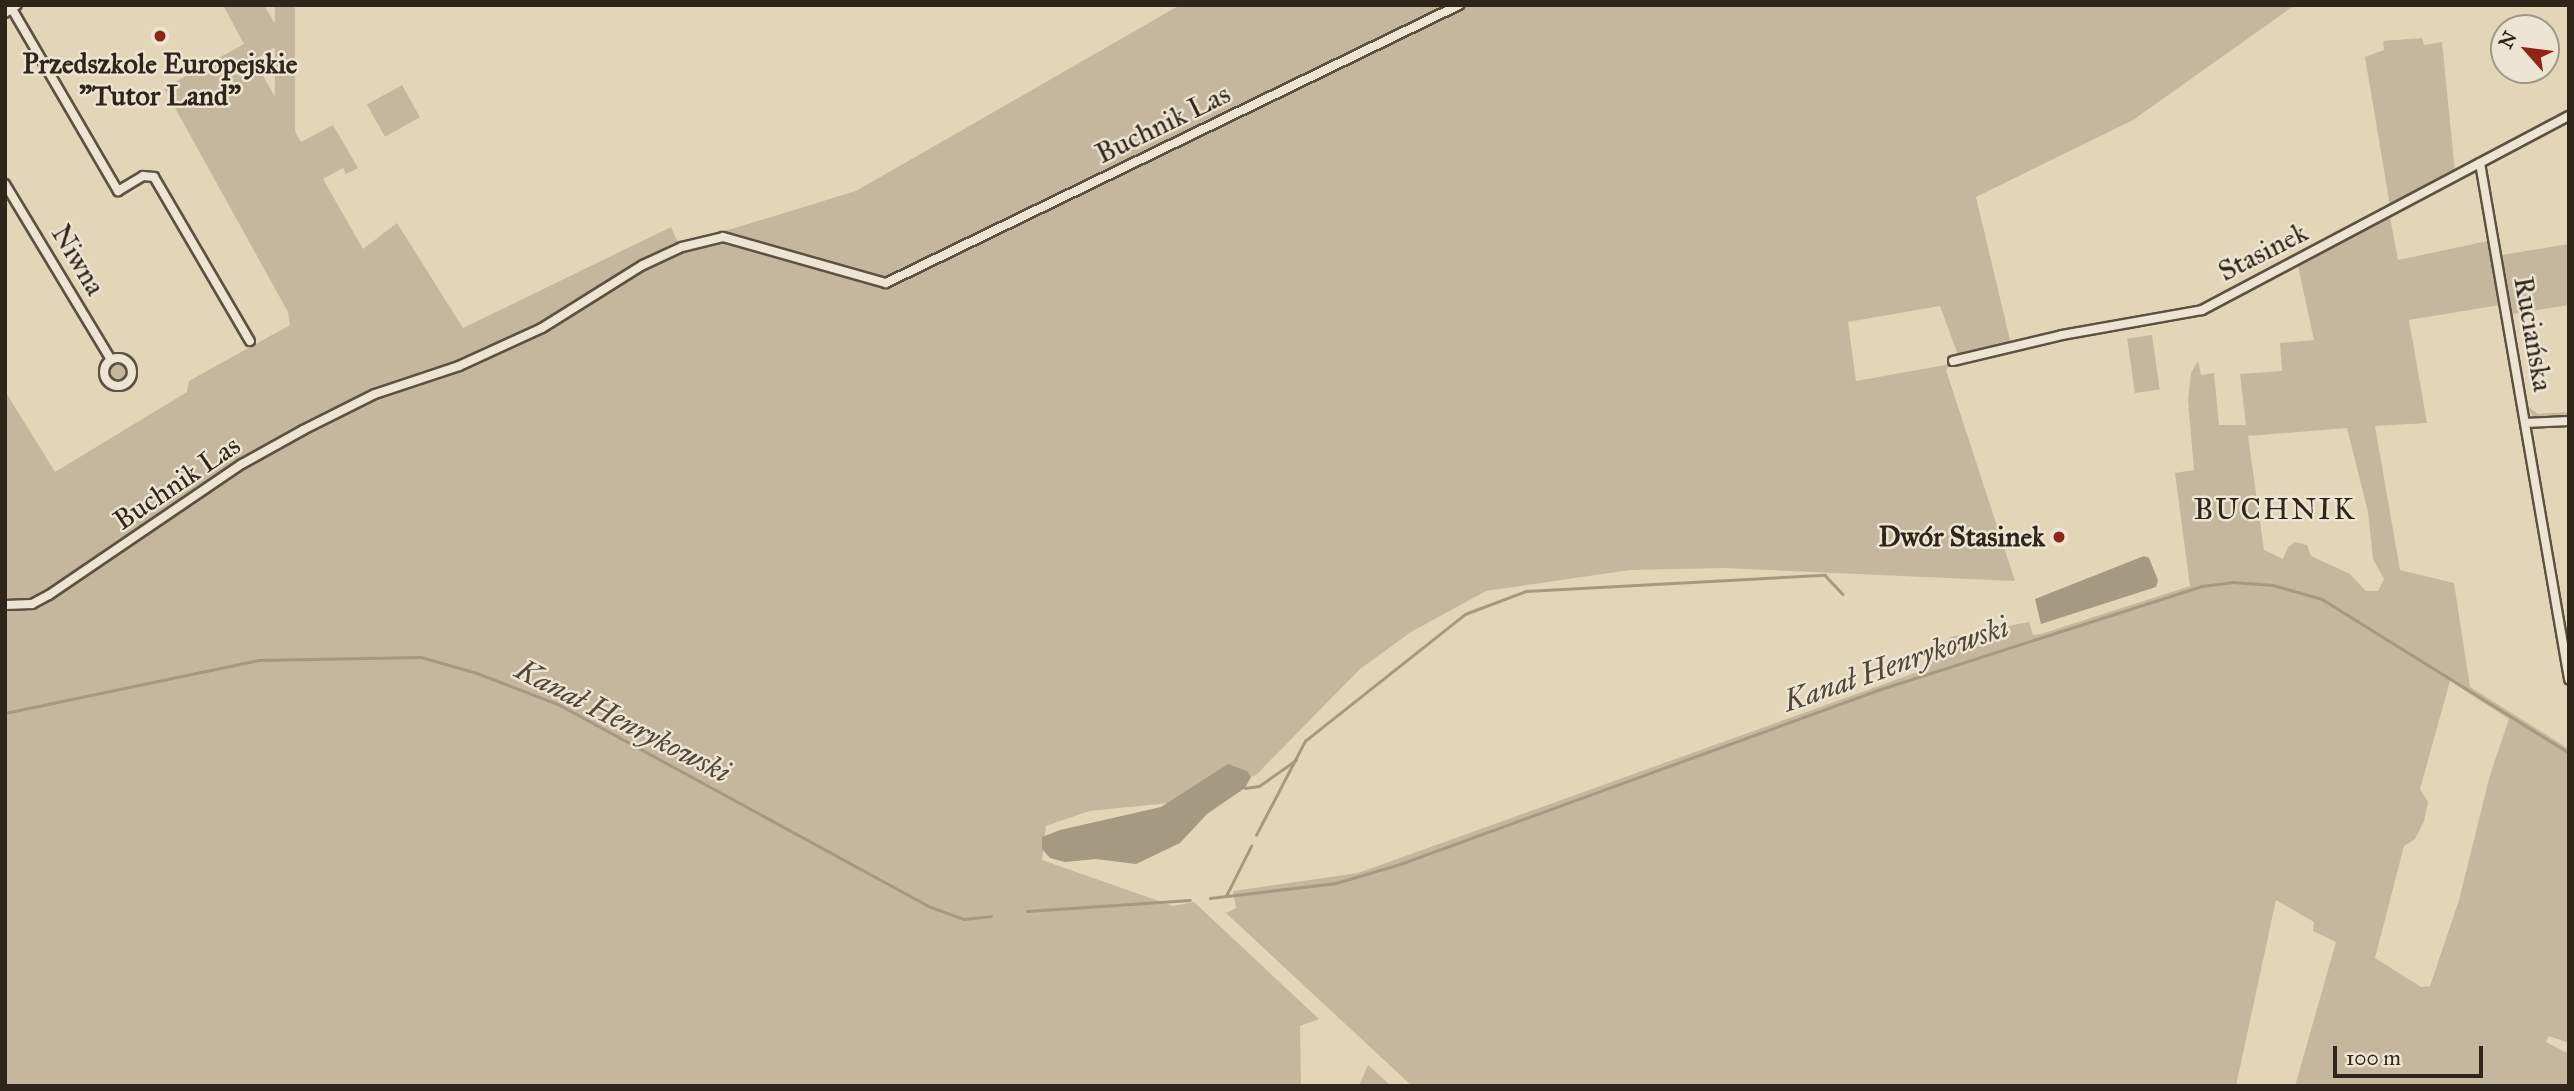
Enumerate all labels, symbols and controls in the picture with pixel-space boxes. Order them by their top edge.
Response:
north arrow [2490,14,2560,84]
text: N [2494,27,2522,52]
marker: Przedszkole Europejskie "Tutor Land" [152,28,168,44]
place label: Przedszkole Europejskie "Tutor Land" [23,47,297,113]
street label: Buchnik Las [1090,77,1236,171]
street label: Stasinek [2213,215,2313,289]
street label: Niwna [44,219,112,301]
street label: Ruciańska [2506,274,2560,394]
street label: Buchnik Las [107,428,247,538]
district label: BUCHNIK [2194,491,2356,527]
place label: Dwór Stasinek [1879,520,2045,554]
marker: Dwór Stasinek [2051,529,2067,545]
water label: Kanał Henrykowski [1779,609,2013,719]
water label: Kanał Henrykowski [510,651,736,791]
scale bar [2336,1032,2486,1076]
text: 100 m [2346,1045,2401,1071]

